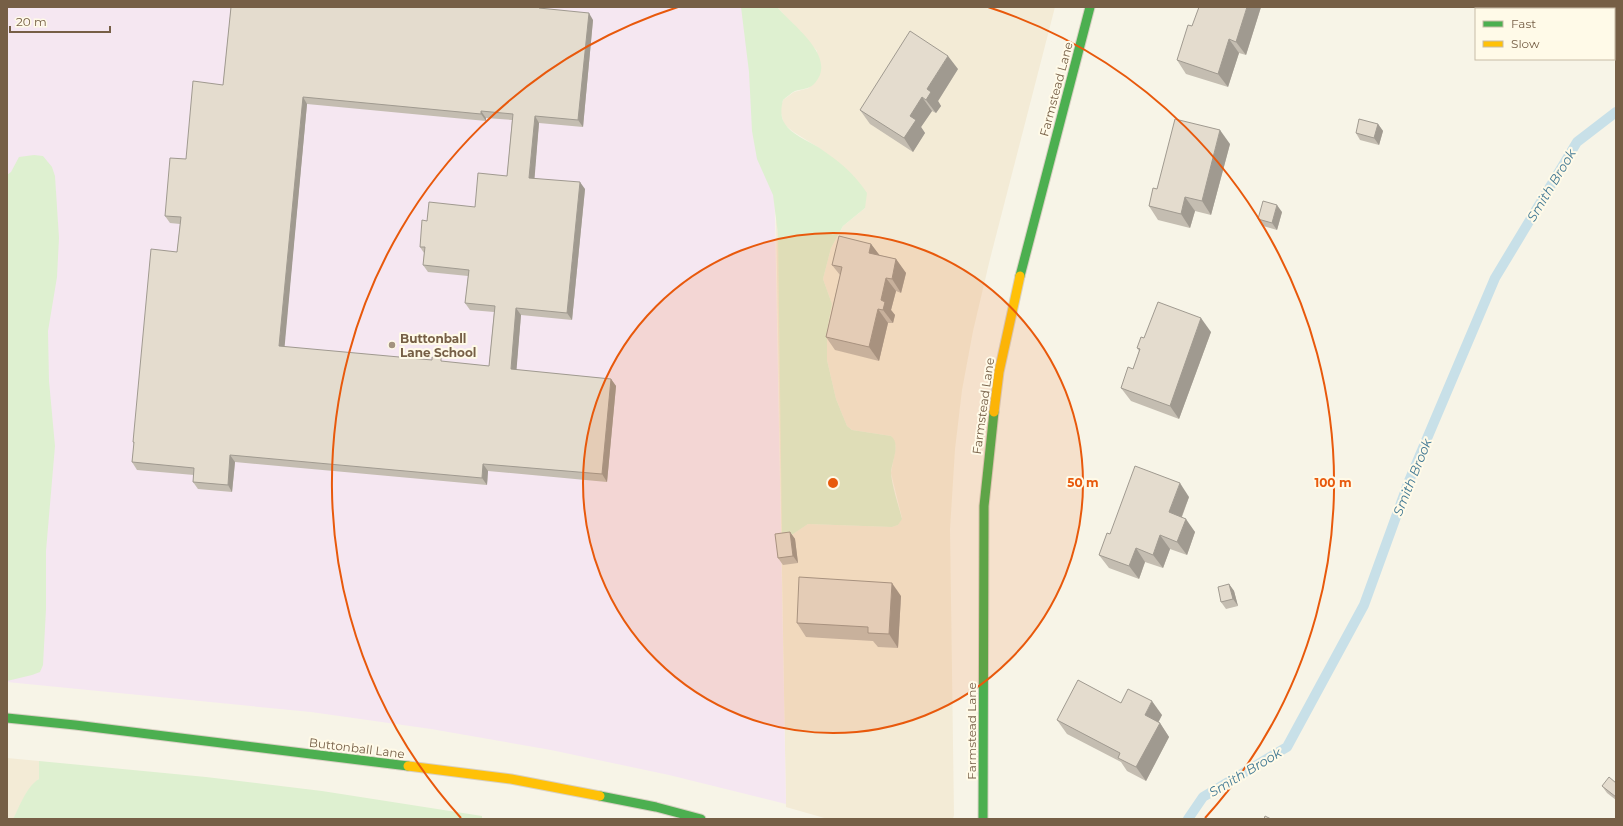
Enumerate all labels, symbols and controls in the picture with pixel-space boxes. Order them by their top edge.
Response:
scale bar [10,8,110,34]
legend [1475,8,1615,60]
text: 20 m [16,14,47,29]
text: Fast [1511,16,1536,31]
text: Slow [1511,36,1540,51]
street label: Farmstead Lane [1036,40,1076,138]
water label: Smith Brook [1523,145,1580,224]
place label: Buttonball Lane School [400,331,476,360]
marker: Buttonball Lane School [387,340,397,350]
street label: Farmstead Lane [969,357,997,455]
water label: Smith Brook [1389,435,1435,518]
text: 50 m [1067,475,1099,490]
text: 100 m [1315,475,1351,490]
centre of rings [826,476,840,490]
street label: Farmstead Lane [964,682,979,780]
street label: Buttonball Lane [308,735,406,761]
water label: Smith Brook [1206,743,1285,800]

